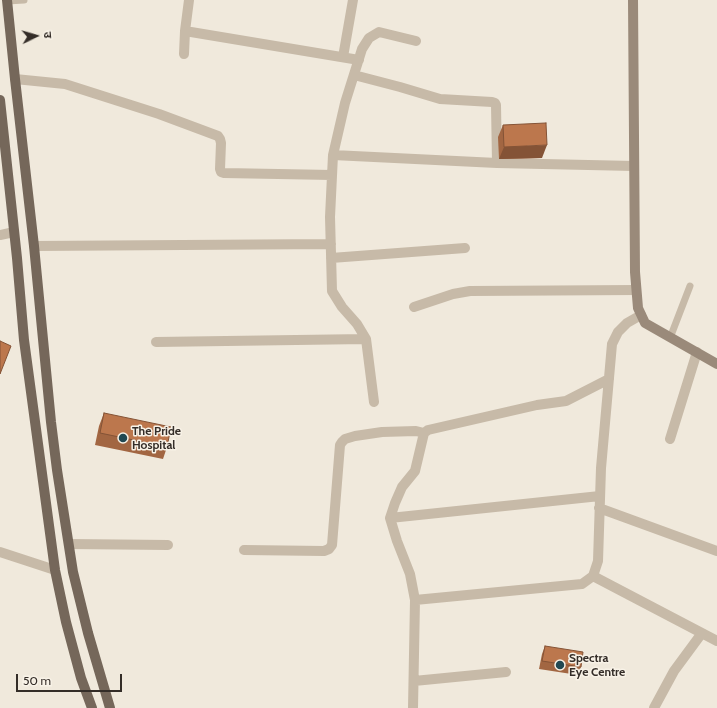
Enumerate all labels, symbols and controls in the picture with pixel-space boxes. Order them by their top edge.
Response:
north arrow [16,16,56,56]
text: उ [41,31,55,39]
place label: The Pride Hospital [132,424,181,452]
marker: The Pride Hospital [117,432,129,444]
place label: Spectra Eye Centre [569,651,625,679]
marker: Spectra Eye Centre [554,659,566,671]
scale bar [18,666,124,692]
text: 50 m [23,673,51,688]

